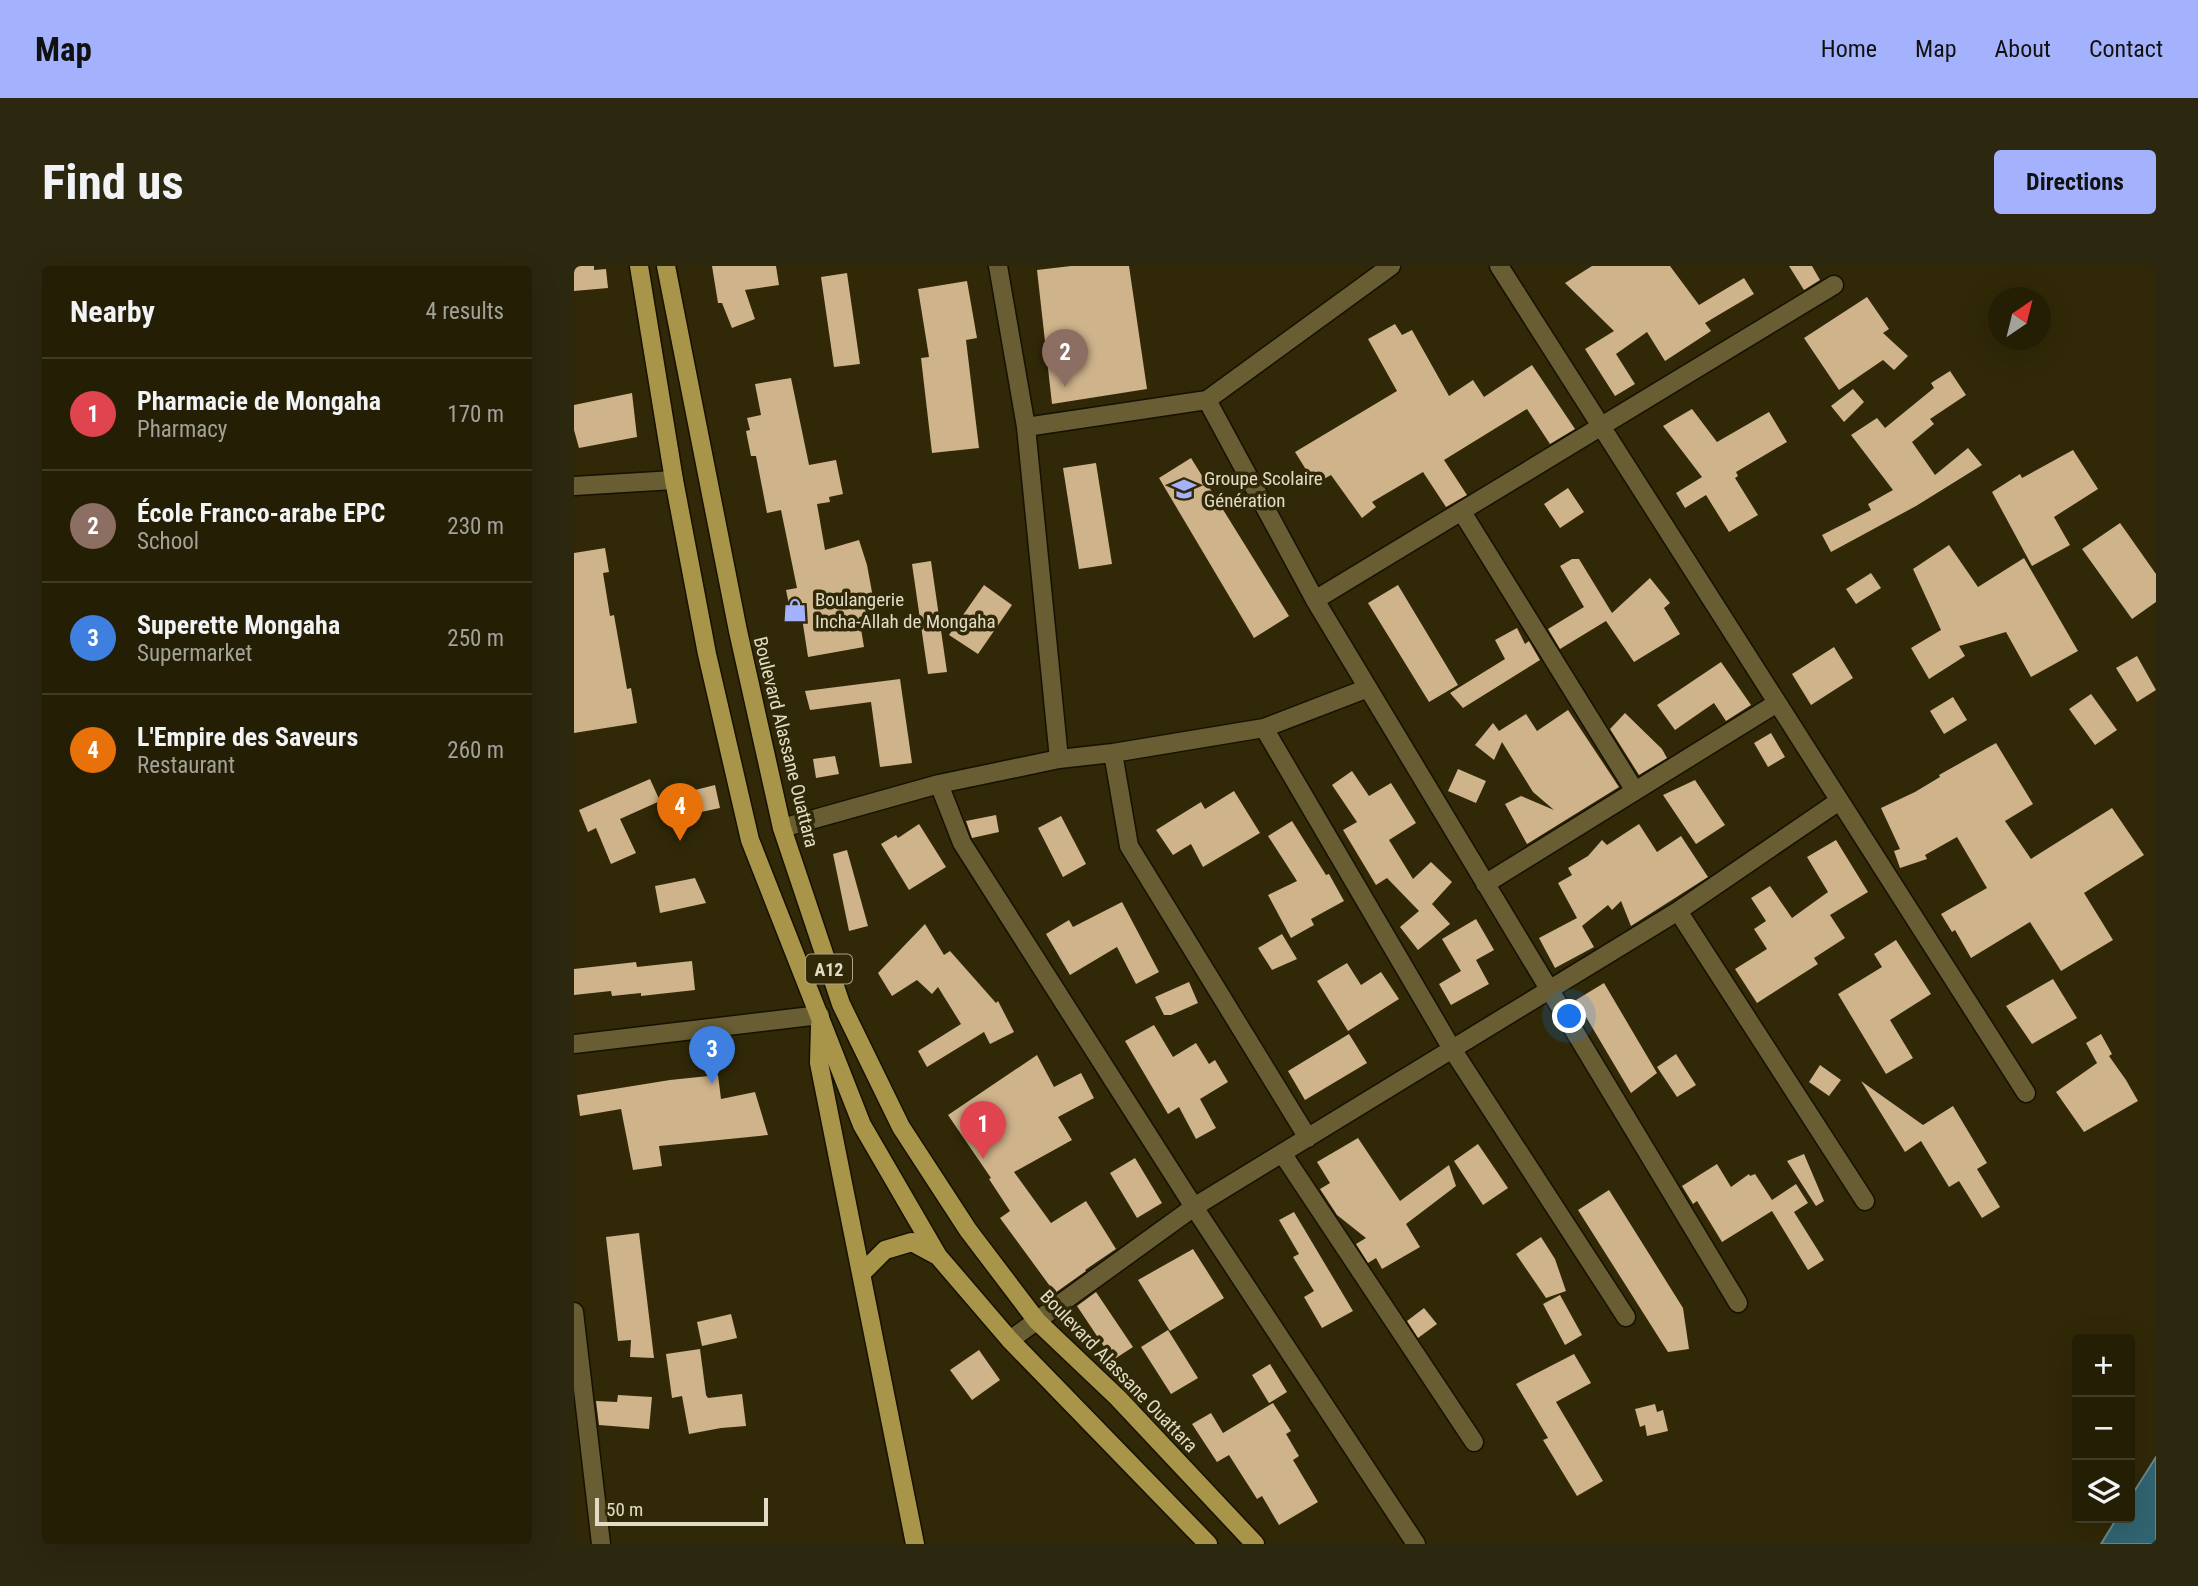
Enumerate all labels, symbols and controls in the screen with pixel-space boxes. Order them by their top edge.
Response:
text: Map [35,30,92,69]
text: Home [1821,35,1877,63]
text: Map [1915,35,1957,63]
text: About [1995,35,2051,63]
text: Contact [2089,35,2163,63]
button: Directions [1994,150,2156,214]
text: Find us [42,154,184,211]
north arrow [1988,287,2051,350]
text: Nearby [70,294,155,329]
text: 4 results [426,298,504,325]
pin: 2 [1042,329,1088,387]
text: Pharmacie de Mongaha [137,386,381,416]
text: 1 [87,401,99,428]
text: 170 m [447,401,504,428]
text: Pharmacy [137,416,227,443]
place label: Groupe Scolaire Génération [1204,467,1323,512]
school or university icon: Groupe Scolaire Génération [1170,475,1198,503]
text: École Franco-arabe EPC [137,498,385,528]
text: 2 [87,513,99,540]
text: 230 m [447,513,504,540]
text: School [137,528,199,555]
place label: Boulangerie Incha-Allah de Mongaha [815,588,996,633]
shop icon: Boulangerie Incha-Allah de Mongaha [781,596,809,624]
text: Superette Mongaha [137,610,340,640]
text: 3 [87,625,99,652]
text: 250 m [447,625,504,652]
street label: Boulevard Alassane Ouattara [749,634,823,850]
text: Supermarket [137,640,252,667]
text: L'Empire des Saveurs [137,722,358,752]
text: 4 [87,737,99,764]
text: 260 m [447,737,504,764]
text: Restaurant [137,752,235,779]
pin: 4 [657,783,703,841]
road number: A12 [806,954,852,984]
your location [1552,999,1586,1033]
pin: 3 [689,1026,735,1084]
pin: 1 [960,1101,1006,1159]
street label: Boulevard Alassane Ouattara [1035,1285,1203,1457]
map controls [2072,1334,2135,1523]
button: + [2072,1334,2135,1397]
button: − [2072,1397,2135,1460]
button: layers [2072,1460,2135,1523]
scale bar [595,1495,768,1527]
text: 50 m [606,1498,643,1521]

